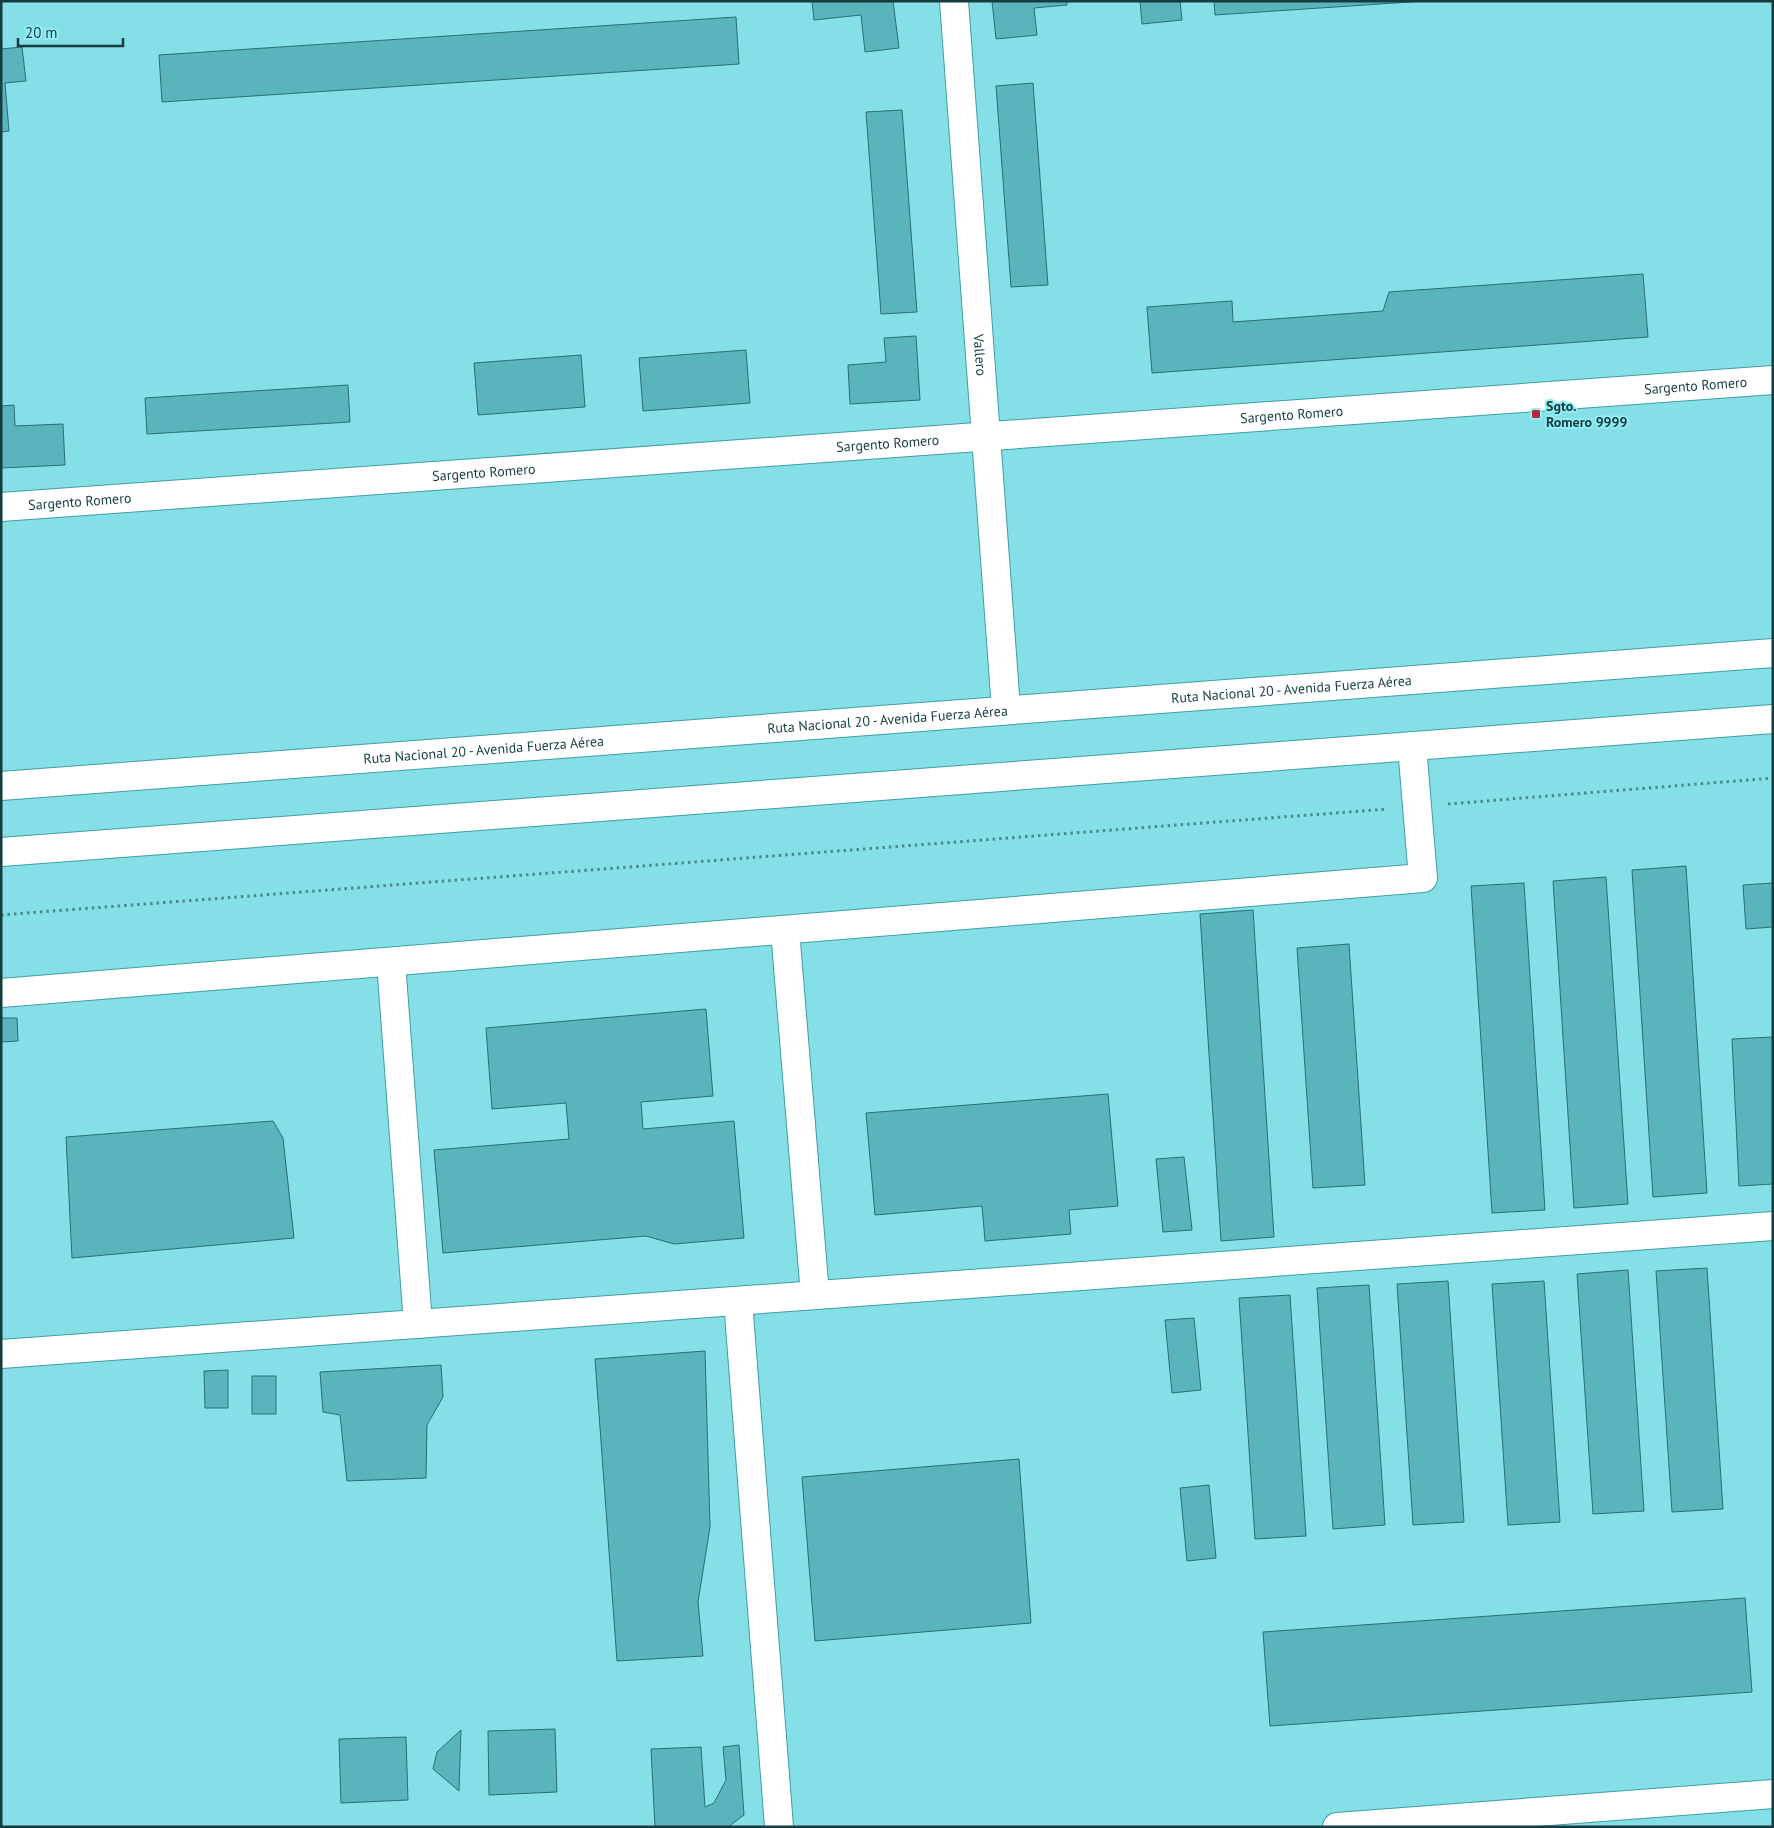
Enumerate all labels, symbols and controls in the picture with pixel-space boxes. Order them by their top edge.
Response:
scale bar [18,15,122,47]
text: 20 m [25,23,58,42]
street label: Vallero [969,333,991,377]
street label: Sargento Romero [1643,373,1748,398]
place label: Sgto. Romero 9999 [1546,397,1627,431]
street label: Sargento Romero [1240,402,1344,427]
marker: Sgto. Romero 9999 [1530,408,1542,420]
street label: Sargento Romero [836,431,940,456]
street label: Sargento Romero [432,460,536,485]
street label: Sargento Romero [28,489,132,514]
street label: Ruta Nacional 20 - Avenida Fuerza Aérea [1170,671,1412,707]
street label: Ruta Nacional 20 - Avenida Fuerza Aérea [767,701,1008,737]
street label: Ruta Nacional 20 - Avenida Fuerza Aérea [363,732,605,768]

